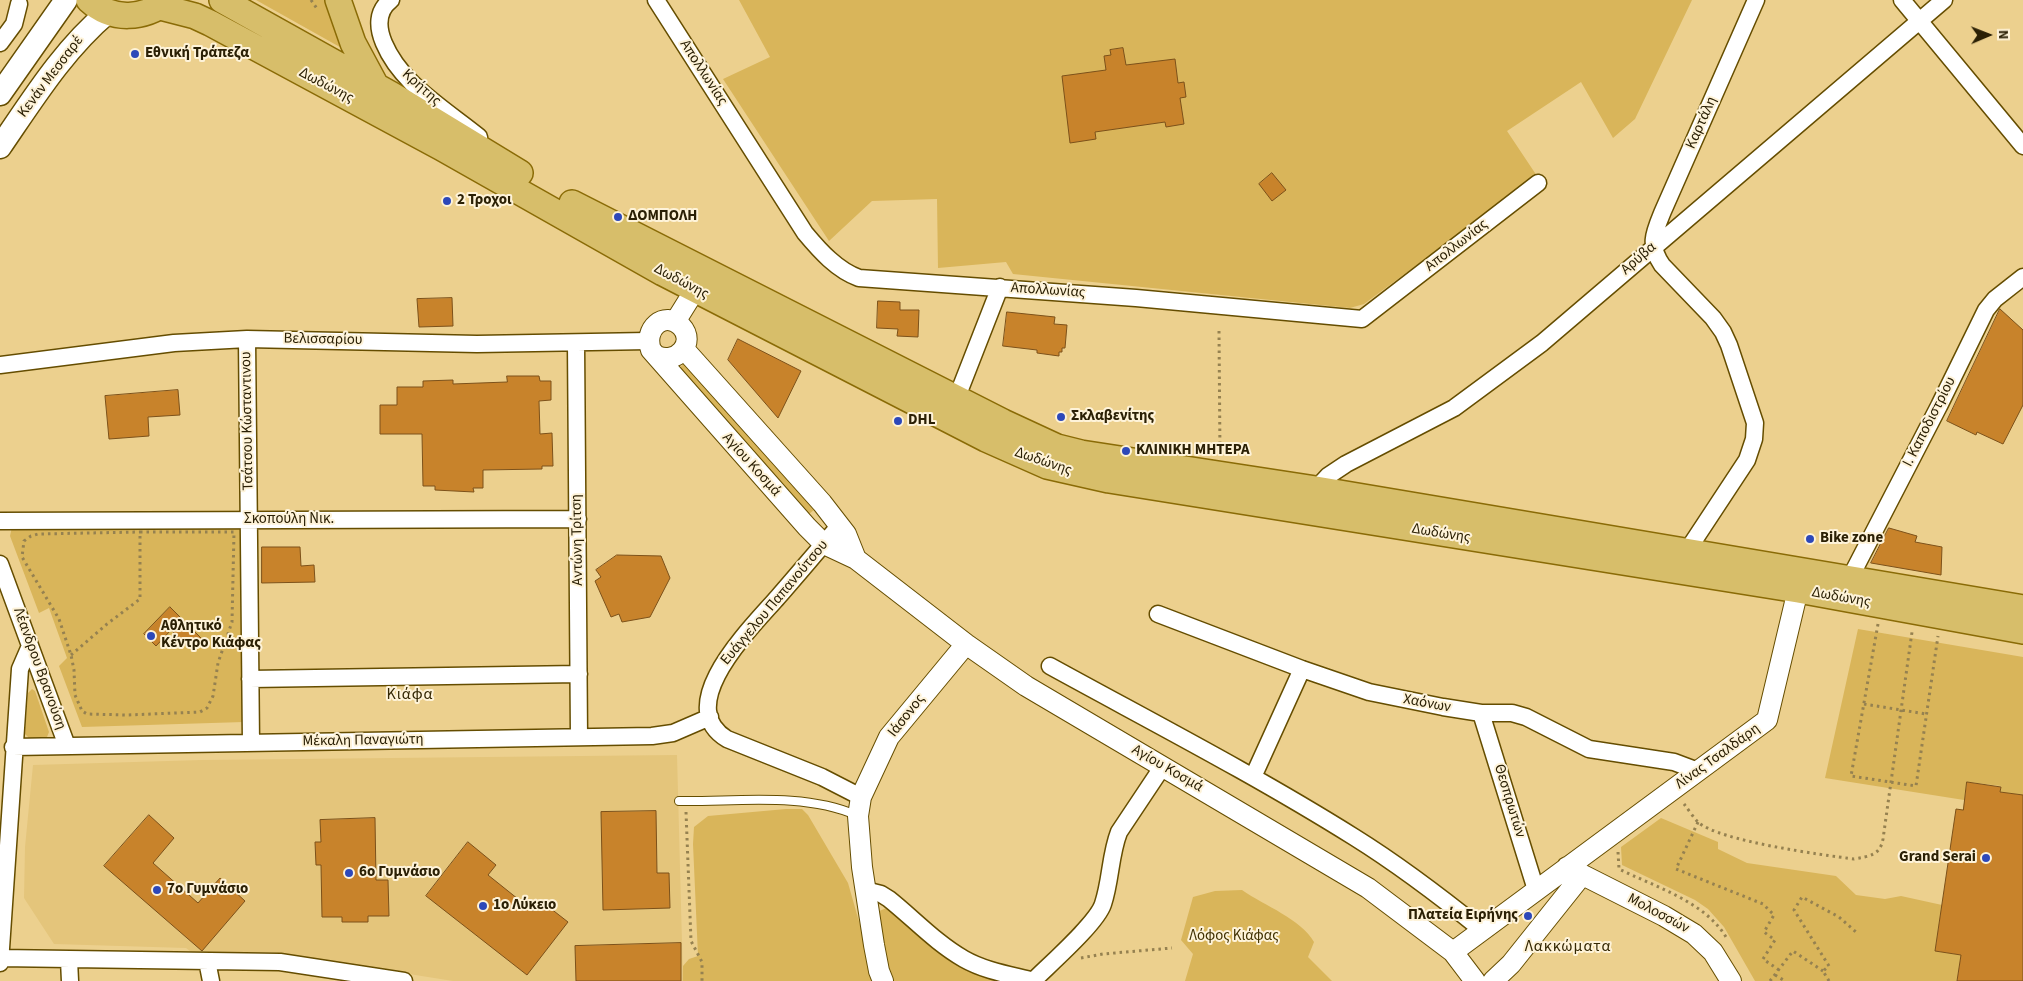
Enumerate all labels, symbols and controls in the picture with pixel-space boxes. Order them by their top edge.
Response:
north arrow [1963,10,2013,60]
text: N [1993,30,2013,40]
street label: Κενάν Μεσσαρέ [14,33,88,121]
street label: Απολλωνίας [675,37,731,109]
place label: Εθνική Τράπεζα [145,45,249,63]
marker: Εθνική Τράπεζα [129,48,141,60]
street label: Δωδώνης [296,64,356,108]
street label: Κρήτης [398,66,444,110]
street label: Καρτάλη [1682,94,1722,152]
place label: 2 Τροχοι [457,192,512,210]
marker: 2 Τροχοι [441,195,453,207]
place label: ΔΟΜΠΟΛΗ [628,208,697,226]
marker: ΔΟΜΠΟΛΗ [612,211,624,223]
street label: Απολλωνίας [1422,216,1492,276]
street label: Αρύβα [1618,239,1660,279]
street label: Δωδώνης [651,260,711,304]
street label: Απολλωνίας [1010,279,1086,303]
street label: Βελισσαρίου [283,330,363,350]
street label: Τσάτσου Κώσταντινου [238,351,258,491]
street label: Ι. Καποδιστρίου [1900,374,1960,470]
place label: Σκλαβενίτης [1071,408,1154,426]
marker: Σκλαβενίτης [1055,411,1067,423]
place label: DHL [908,412,935,430]
marker: DHL [892,415,904,427]
street label: Αγίου Κοσμά [718,430,784,500]
place label: ΚΛΙΝΙΚΗ ΜΗΤΕΡΑ [1136,442,1250,460]
street label: Δωδώνης [1012,444,1074,480]
marker: ΚΛΙΝΙΚΗ ΜΗΤΕΡΑ [1120,445,1132,457]
street label: Αντώνη Τρίτση [568,494,588,586]
street label: Σκοπούλη Νικ. [244,511,334,529]
street label: Δωδώνης [1410,520,1472,548]
place label: Bike zone [1820,530,1883,548]
marker: Bike zone [1804,533,1816,545]
street label: Ευάγγελου Παπανούτσου [717,537,833,669]
street label: Δωδώνης [1810,584,1872,612]
street label: Λέανδρου Βρανούση [9,606,69,732]
place label: Αθλητικό Κέντρο Κιάφας [161,618,261,653]
marker: Αθλητικό Κέντρο Κιάφας [145,630,157,642]
district label: Κιάφα [386,685,434,705]
street label: Ιάσονος [885,691,929,741]
street label: Χαόνων [1402,691,1452,717]
street label: Λίνας Τσαλδάρη [1672,720,1764,794]
street label: Μέκαλη Παναγιώτη [302,731,424,751]
street label: Αγίου Κοσμά [1128,741,1206,797]
street label: Θεσπρωτών [1489,762,1529,840]
place label: Grand Serai [1899,849,1976,867]
marker: Grand Serai [1980,852,1992,864]
place label: 6ο Γυμνάσιο [359,864,440,882]
marker: 6ο Γυμνάσιο [343,867,355,879]
place label: 7ο Γυμνάσιο [167,881,248,899]
marker: 7ο Γυμνάσιο [151,884,163,896]
street label: Μολοσσών [1624,890,1692,938]
place label: 1ο Λύκειο [493,897,556,915]
marker: 1ο Λύκειο [477,900,489,912]
place label: Πλατεία Ειρήνης [1408,907,1518,925]
marker: Πλατεία Ειρήνης [1522,910,1534,922]
park label: Λόφος Κιάφας [1189,928,1279,946]
district label: Λακκώματα [1524,937,1612,957]

